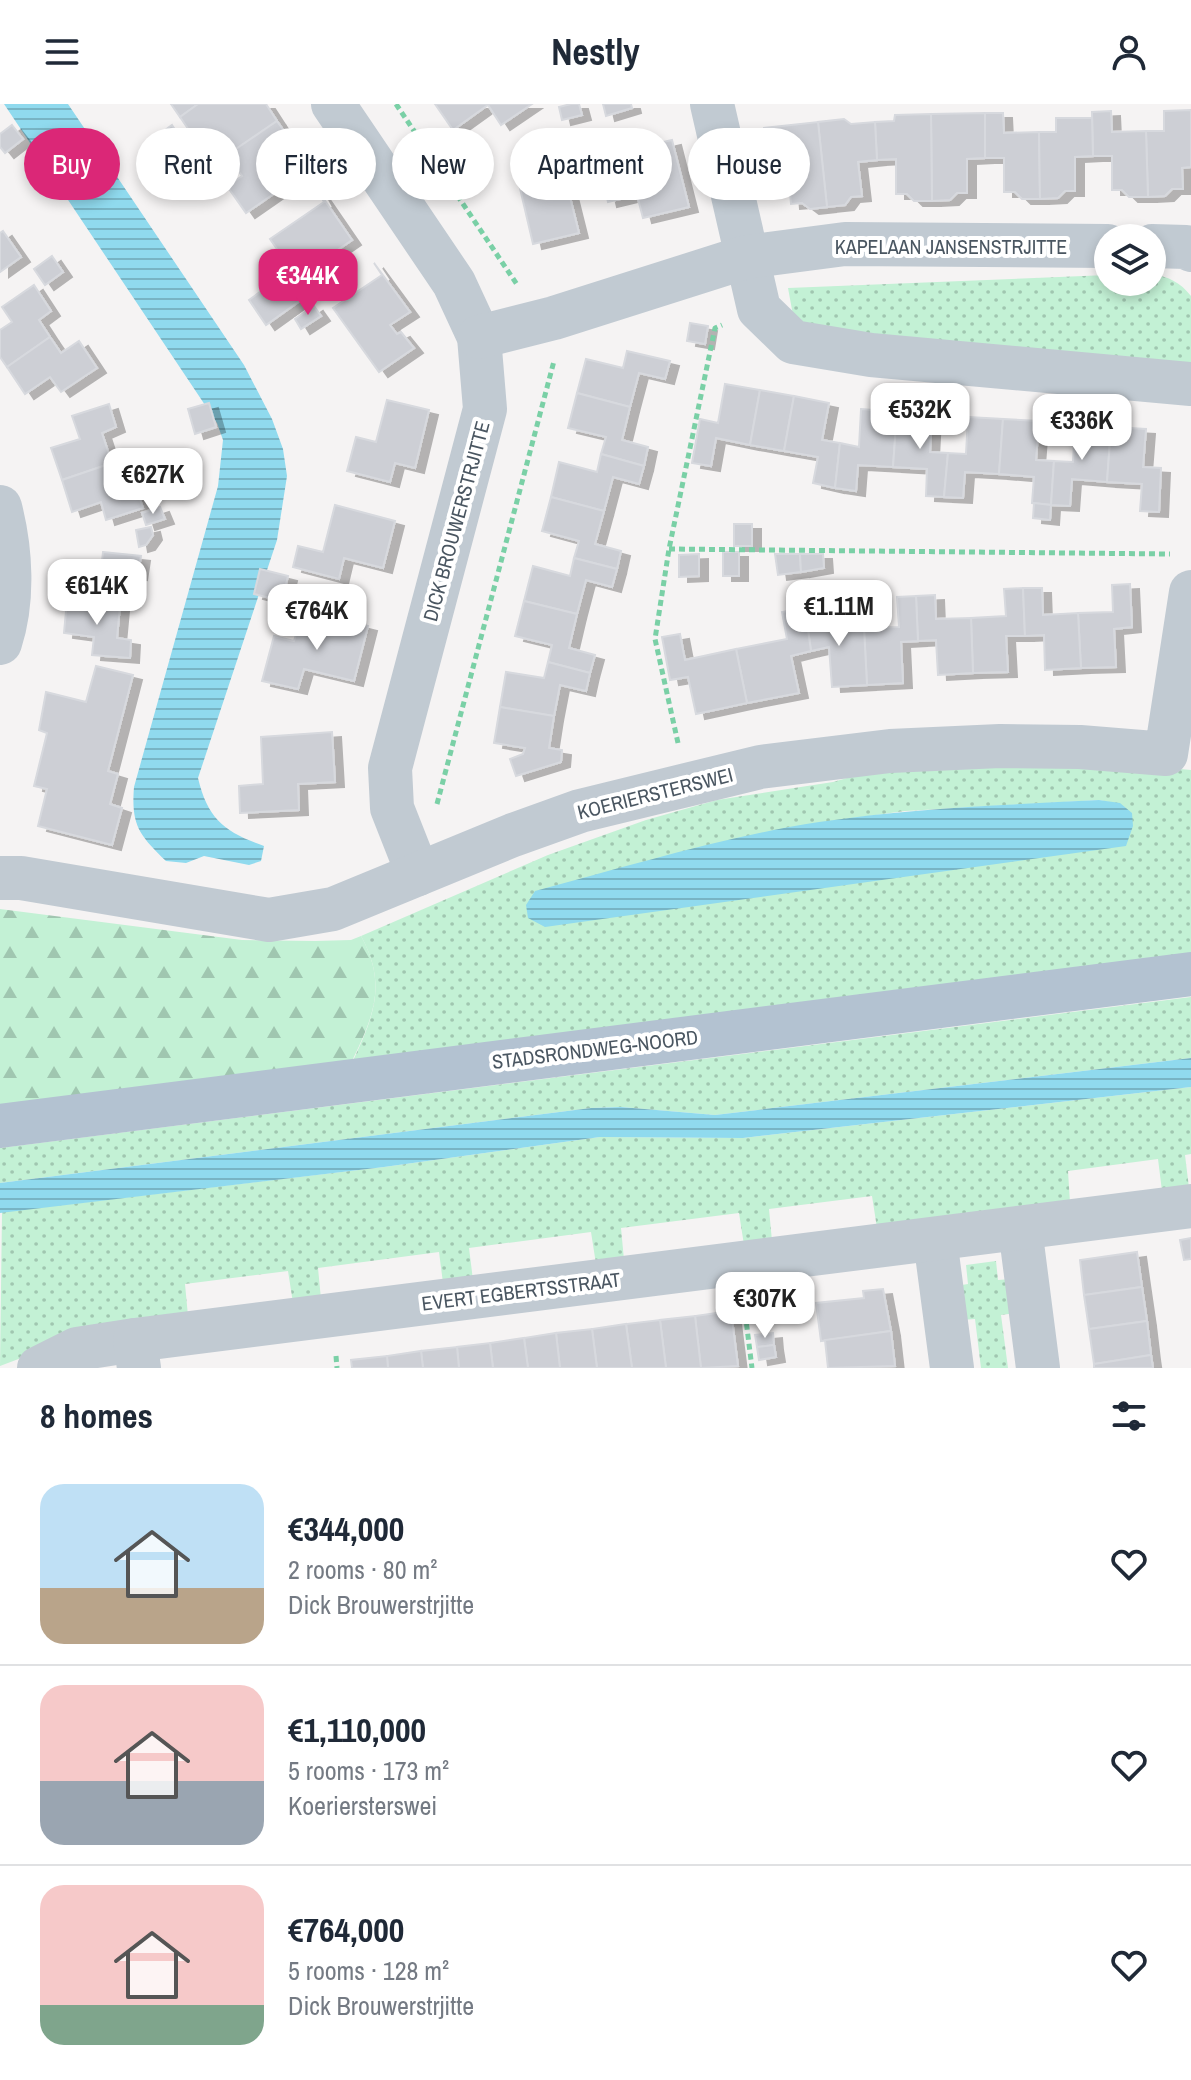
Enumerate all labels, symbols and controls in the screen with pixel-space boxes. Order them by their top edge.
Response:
text: Nestly [551,28,640,76]
icon: menu [40,30,84,74]
icon: person [1107,30,1151,74]
chip: Buy [24,128,120,200]
chip: Rent [136,128,240,200]
chip: Filters [256,128,376,200]
chip: New [392,128,494,200]
chip: Apartment [510,128,672,200]
chip: House [688,128,810,200]
map controls [1094,224,1166,296]
button: layers [1094,224,1166,296]
street label: KAPELAAN JANSENSTRJITTE [835,233,1067,260]
pin: €344K [252,249,364,317]
text: €344K [277,257,339,292]
pin: €532K [864,383,976,451]
text: €532K [889,391,951,426]
pin: €336K [1026,394,1138,462]
text: €336K [1051,402,1113,437]
street label: DICK BROUWERSTRJITTE [416,418,496,624]
pin: €627K [97,448,209,516]
text: €627K [122,456,184,491]
pin: €614K [41,559,153,627]
text: €614K [66,567,128,602]
pin: €1.11M [774,580,904,648]
pin: €764K [261,584,373,652]
text: €1.11M [804,588,874,623]
text: €764K [286,592,348,627]
street label: KOERIERSTERSWEI [574,761,736,825]
street label: STADSRONDWEG-NOORD [490,1023,700,1075]
street label: EVERT EGBERTSSTRAAT [420,1265,622,1317]
pin: €307K [709,1272,821,1340]
text: €307K [734,1280,796,1315]
text: 8 homes [40,1393,153,1439]
icon: filters [1107,1394,1151,1438]
text: €344,000 [288,1506,404,1552]
icon: home [104,1516,200,1612]
icon: heart [1107,1542,1151,1586]
text: 2 rooms · 80 m² [288,1552,437,1587]
text: Dick Brouwerstrjitte [288,1587,474,1622]
text: €1,110,000 [288,1707,426,1753]
icon: home [104,1717,200,1813]
icon: heart [1107,1743,1151,1787]
text: 5 rooms · 173 m² [288,1753,449,1788]
text: Koeriersterswei [288,1788,437,1823]
text: €764,000 [288,1907,404,1953]
icon: home [104,1917,200,2013]
icon: heart [1107,1943,1151,1987]
text: 5 rooms · 128 m² [288,1953,449,1988]
text: Dick Brouwerstrjitte [288,1988,474,2023]

